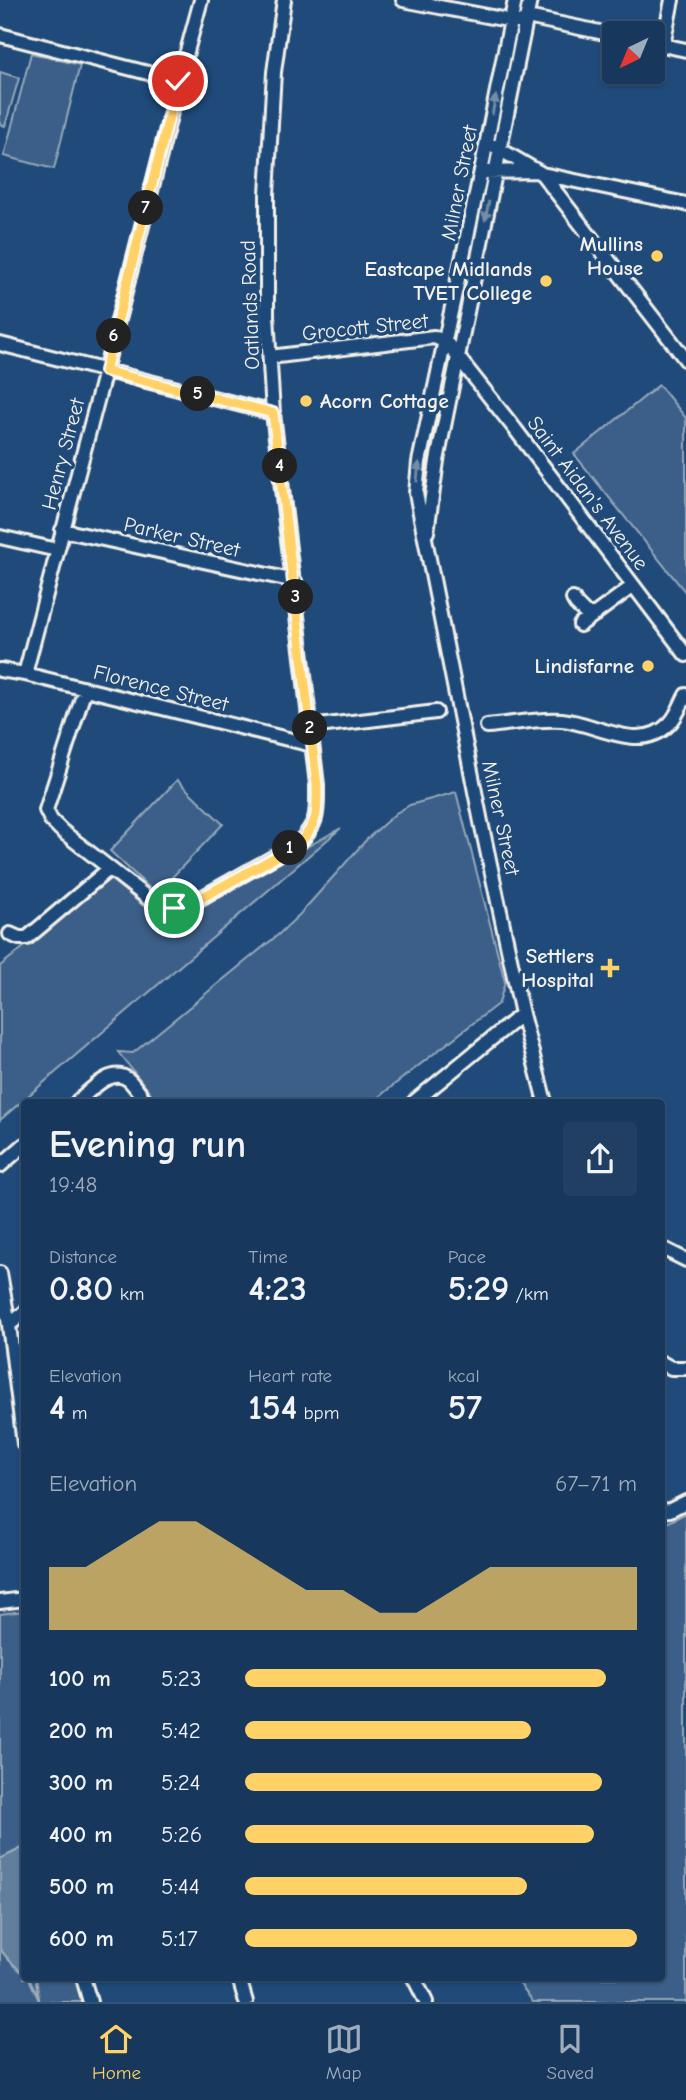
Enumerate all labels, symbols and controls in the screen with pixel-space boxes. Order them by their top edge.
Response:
north arrow [602,21,665,84]
map controls [602,21,665,84]
pin [148,51,208,111]
icon: check [159,62,197,100]
one-way arrow [489,94,500,116]
street label: Milner Street [436,122,482,243]
pin: 7 [128,190,164,226]
text: 7 [141,196,150,218]
one-way arrow [482,200,493,222]
place label: Mullins House [580,232,643,280]
street label: Oatlands Road [236,240,264,370]
marker: Mullins House [649,248,665,264]
place label: Eastcape Midlands TVET College [364,257,532,305]
marker: Eastcape Midlands TVET College [538,273,554,289]
street label: Grocott Street [301,308,430,346]
pin: 6 [96,318,132,354]
text: 6 [109,324,118,346]
pin: 5 [180,376,216,412]
text: 5 [192,382,203,404]
place label: Acorn Cottage [320,389,449,413]
marker: Acorn Cottage [298,393,314,409]
street label: Henry Street [37,395,90,512]
street label: Saint Aidan's Avenue [522,411,654,575]
pin: 4 [262,448,298,484]
text: 4 [275,454,284,476]
one-way arrow [412,461,423,483]
street label: Parker Street [122,512,243,562]
pin: 3 [278,580,314,614]
text: 3 [291,585,300,607]
place label: Lindisfarne [535,654,634,678]
marker: Lindisfarne [640,658,656,674]
street label: Florence Street [91,660,232,717]
pin: 2 [292,710,328,746]
text: 2 [305,716,314,738]
street label: Milner Street [477,758,525,879]
pin: 1 [272,830,308,866]
text: 1 [286,836,293,858]
pin [144,878,204,938]
icon: arrive [155,889,193,927]
place label: Settlers Hospital [521,944,594,992]
marker: Settlers Hospital [600,958,620,978]
button: share [563,1122,637,1196]
text: Evening run [49,1123,246,1167]
text: 19:48 [49,1171,97,1198]
text: Distance [49,1246,117,1268]
text: Time [248,1246,288,1268]
text: Pace [448,1246,486,1268]
text: 0.80 [49,1268,113,1309]
text: 4:23 [248,1268,307,1309]
text: 5:29 [448,1268,509,1309]
text: km [113,1283,145,1305]
text: /km [509,1283,549,1305]
text: Elevation [49,1365,122,1387]
text: Heart rate [248,1365,332,1387]
text: kcal [448,1365,480,1387]
text: 4 [49,1387,65,1428]
text: 154 [248,1387,297,1428]
text: 57 [448,1387,482,1428]
text: m [65,1402,87,1424]
text: bpm [297,1402,339,1424]
text: Elevation [49,1470,137,1497]
text: 67–71 m [555,1470,637,1497]
text: 100 m [49,1665,111,1692]
text: 5:23 [161,1665,201,1692]
text: 200 m [49,1717,113,1744]
text: 5:42 [161,1717,201,1744]
text: 300 m [49,1769,113,1796]
text: 5:24 [161,1769,201,1796]
text: 400 m [49,1821,113,1848]
text: 5:26 [161,1821,202,1848]
text: 500 m [49,1873,114,1900]
text: 5:44 [161,1873,200,1900]
text: 600 m [49,1925,114,1952]
text: 5:17 [161,1925,198,1952]
tab: Home [92,2020,141,2084]
tab: Map [325,2020,363,2084]
tab: Saved [547,2020,594,2084]

